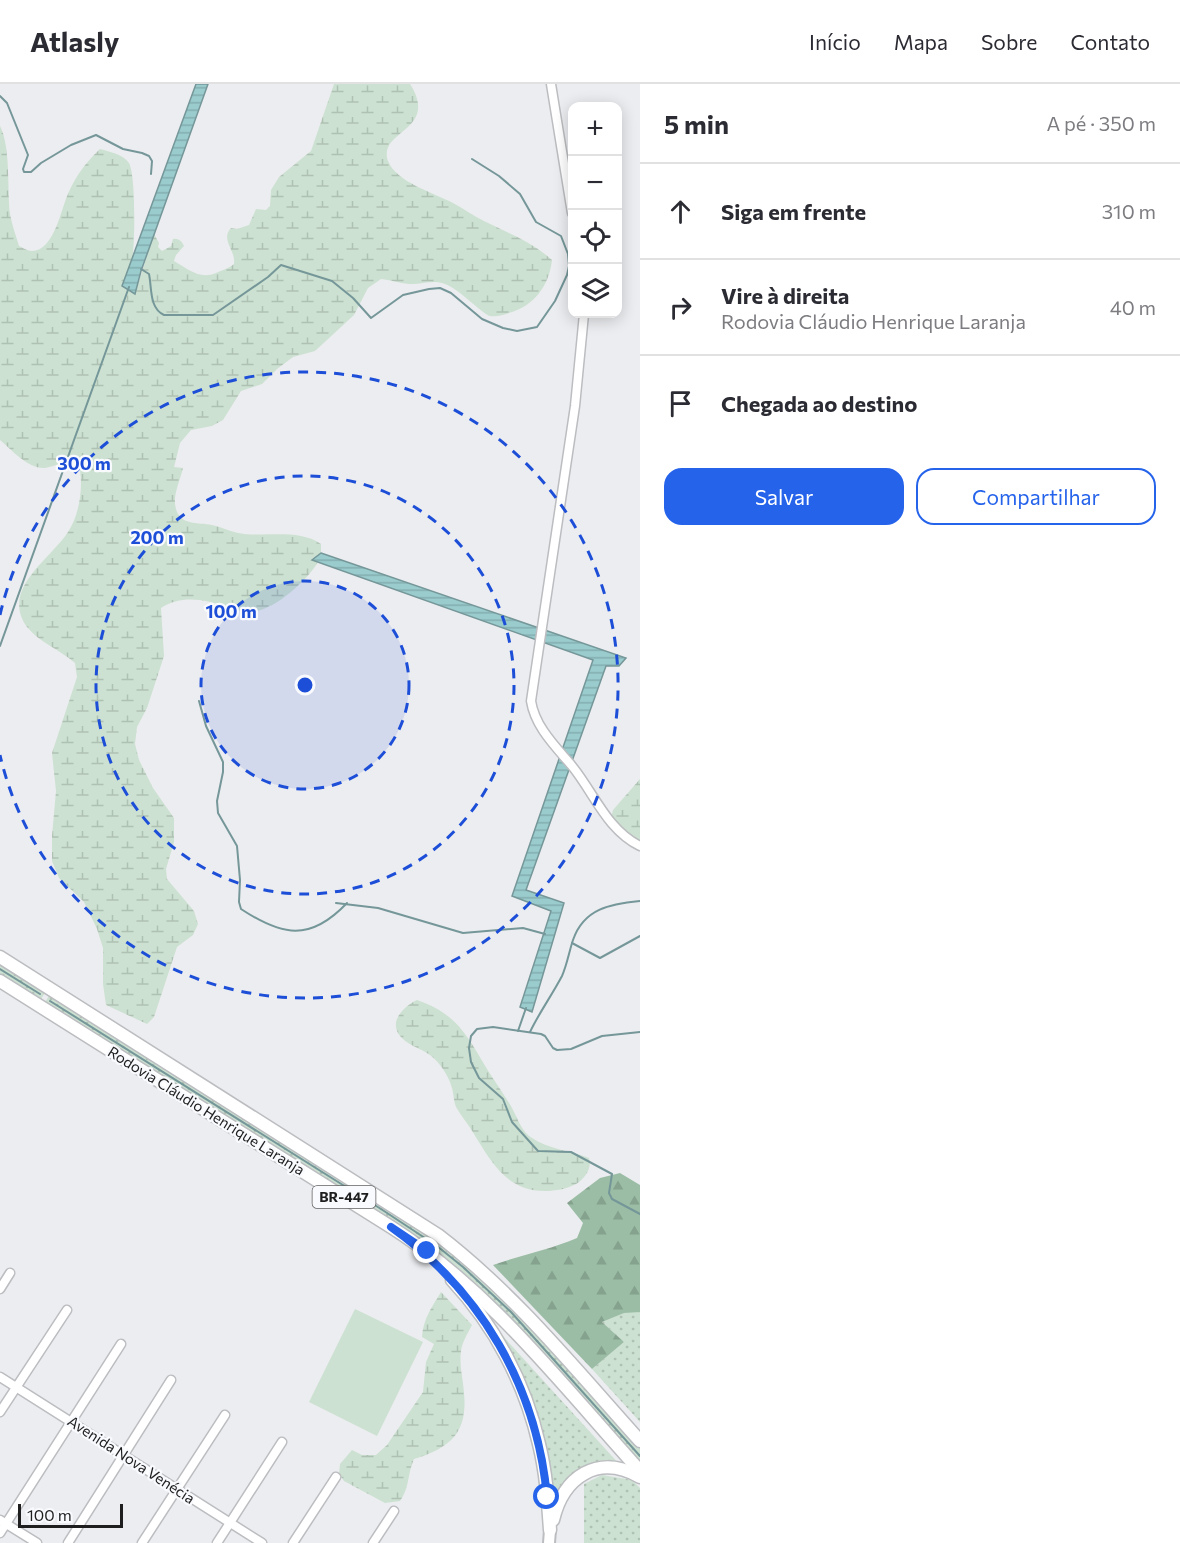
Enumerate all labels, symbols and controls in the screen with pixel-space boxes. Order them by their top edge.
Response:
text: Atlasly [30,24,119,58]
text: Início [809,29,861,54]
text: Mapa [894,29,948,54]
text: Sobre [981,29,1037,54]
text: Contato [1070,29,1150,54]
map controls [568,102,622,318]
button: + [568,102,622,156]
text: 5 min [664,108,729,139]
text: A pé · 350 m [1046,111,1156,135]
button: − [568,156,622,210]
icon: ahead [664,195,697,228]
text: Siga em frente [721,198,866,225]
text: 310 m [1102,199,1156,223]
button: locate [568,210,622,264]
button: layers [568,264,622,318]
text: Vire à direita [721,282,849,309]
icon: right [664,291,697,324]
text: 40 m [1110,295,1156,319]
text: Rodovia Cláudio Henrique Laranja [721,309,1026,333]
icon: arrive [664,387,697,420]
text: Chegada ao destino [721,390,917,417]
text: 300 m [57,452,111,474]
button: Salvar [664,468,904,525]
button: Compartilhar [916,468,1156,525]
text: 200 m [130,526,184,548]
text: 100 m [205,600,257,622]
centre of rings [295,675,315,695]
street label: Rodovia Cláudio Henrique Laranja [105,1042,308,1178]
road number: BR-447 [312,1186,376,1208]
route end [413,1237,439,1263]
street label: Avenida Nova Venécia [65,1411,199,1507]
route start [533,1483,559,1509]
scale bar [18,1501,123,1528]
text: 100 m [27,1505,72,1524]

